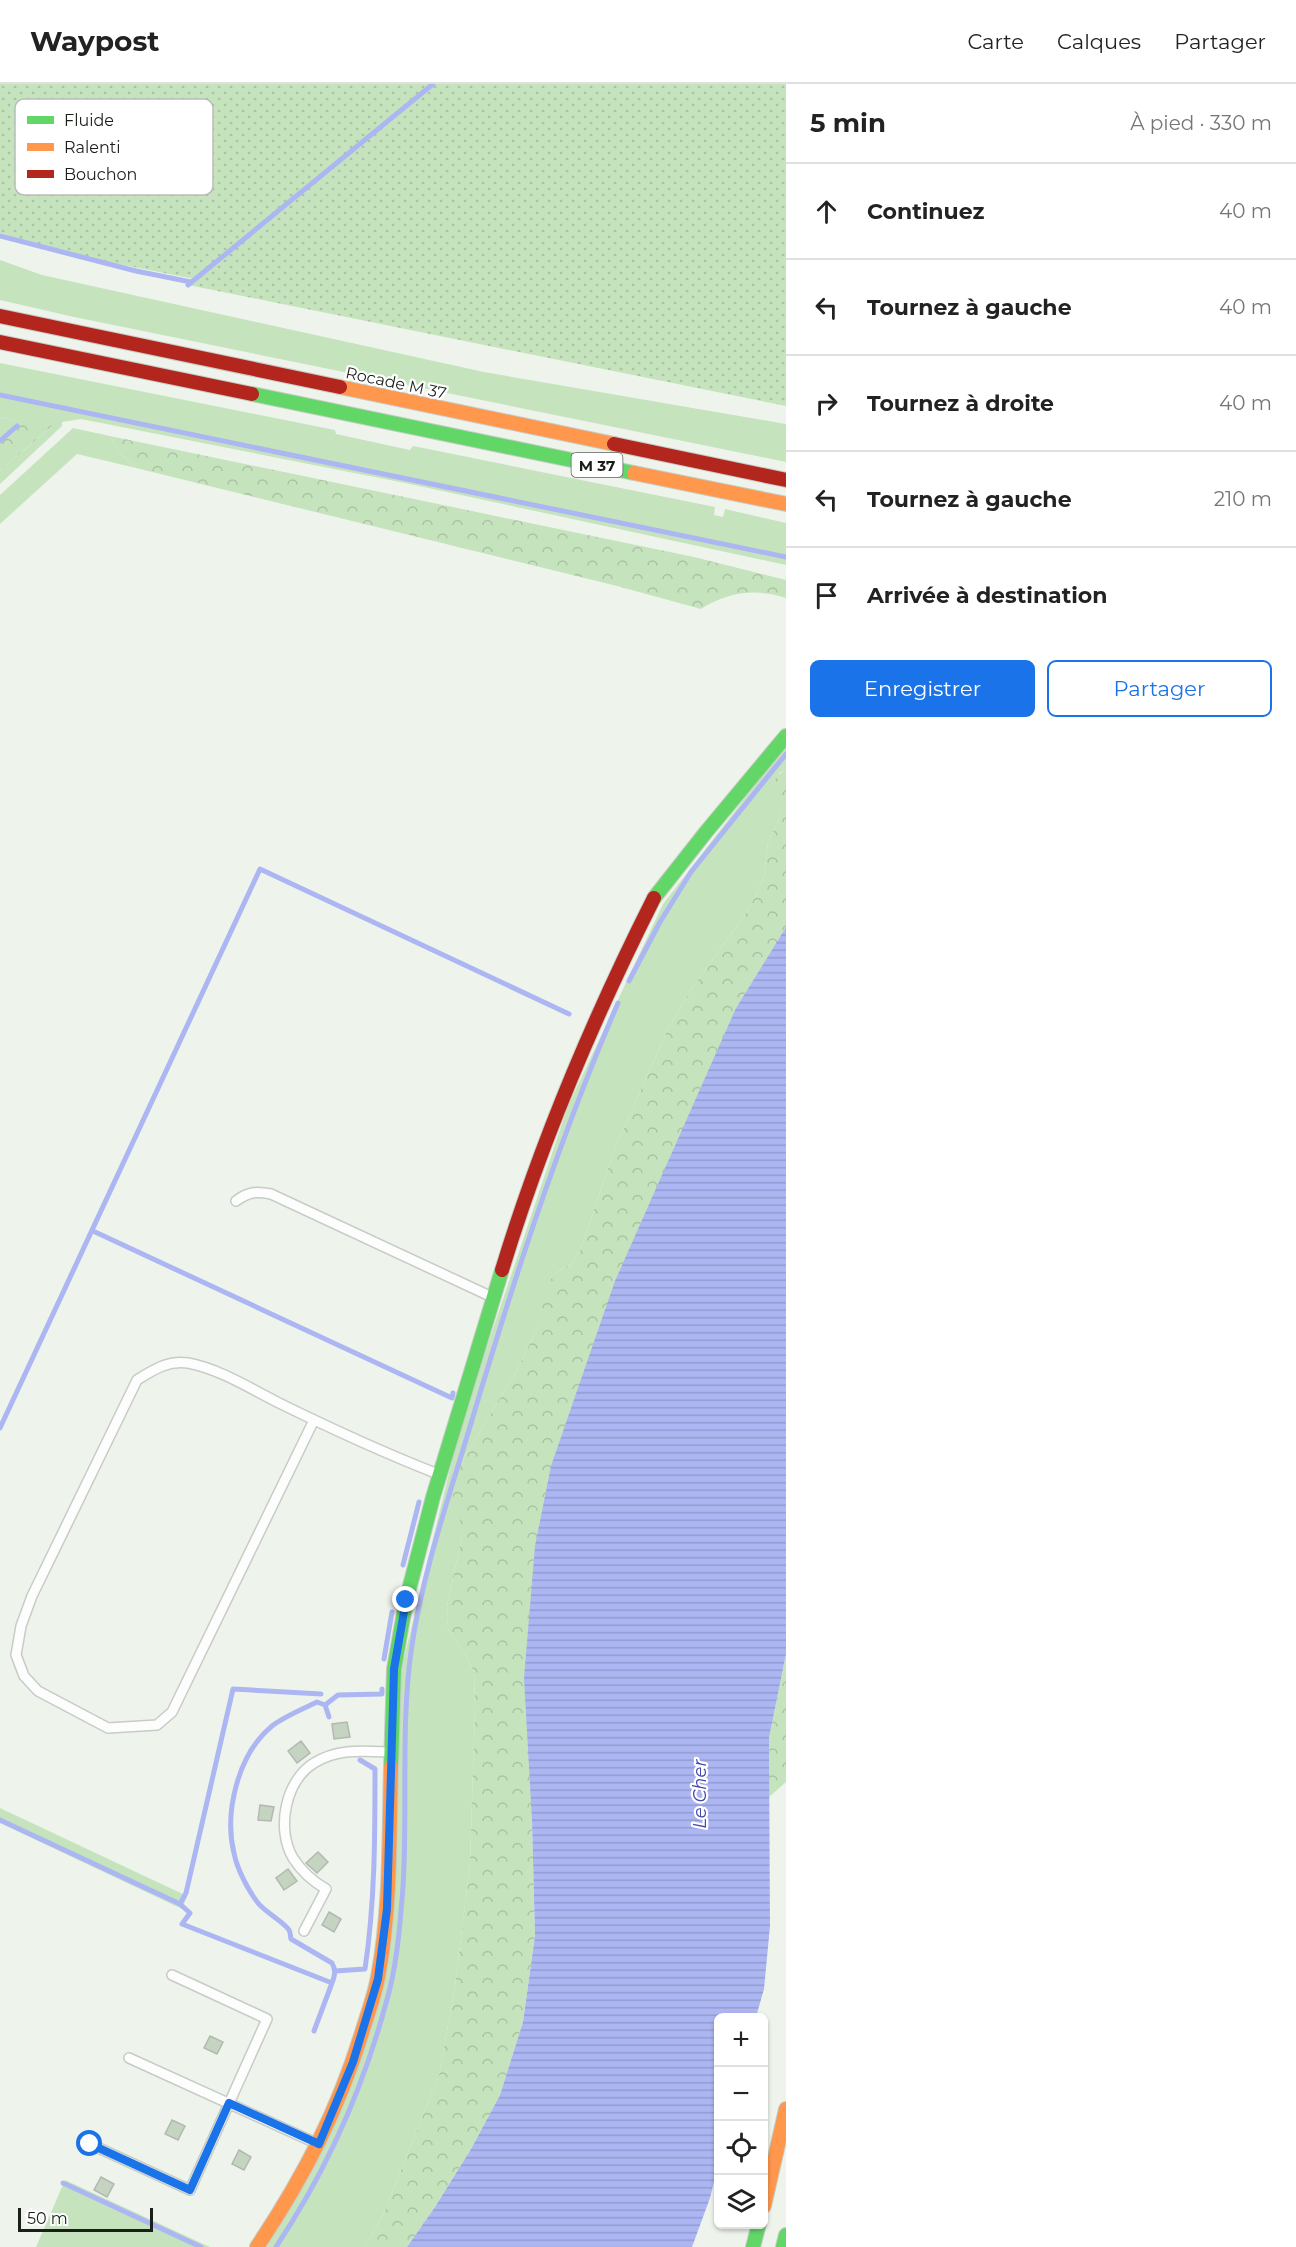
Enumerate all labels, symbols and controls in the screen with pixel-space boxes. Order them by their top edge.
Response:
text: Waypost [30,24,160,58]
text: Carte [967,29,1024,54]
text: Calques [1057,29,1141,54]
text: Partager [1174,29,1266,54]
legend [15,99,213,195]
text: 5 min [810,107,886,139]
text: Fluide [64,111,114,130]
text: À pied · 330 m [1130,111,1272,135]
text: Ralenti [64,138,121,157]
text: Bouchon [64,165,137,184]
icon: ahead [810,195,843,228]
text: Continuez [867,198,984,225]
text: 40 m [1219,199,1272,223]
icon: left [810,291,843,324]
text: Tournez à gauche [867,294,1072,321]
text: 40 m [1219,295,1272,319]
street label: Rocade M 37 [344,363,448,403]
icon: right [810,387,843,420]
text: Tournez à droite [867,390,1054,417]
text: 40 m [1219,391,1272,415]
road number: M 37 [572,453,622,477]
icon: left [810,483,843,516]
text: Tournez à gauche [867,486,1072,513]
text: 210 m [1214,487,1272,511]
icon: arrive [810,579,843,612]
text: Arrivée à destination [867,582,1107,609]
button: Enregistrer [810,660,1035,717]
button: Partager [1047,660,1272,717]
route end [392,1586,418,1612]
water label: Le Cher [689,1759,711,1829]
map controls [714,2013,768,2229]
button: + [714,2013,768,2067]
button: − [714,2067,768,2121]
button: locate [714,2121,768,2175]
route start [76,2130,102,2156]
button: layers [714,2175,768,2229]
scale bar [18,2205,153,2232]
text: 50 m [27,2209,68,2228]

